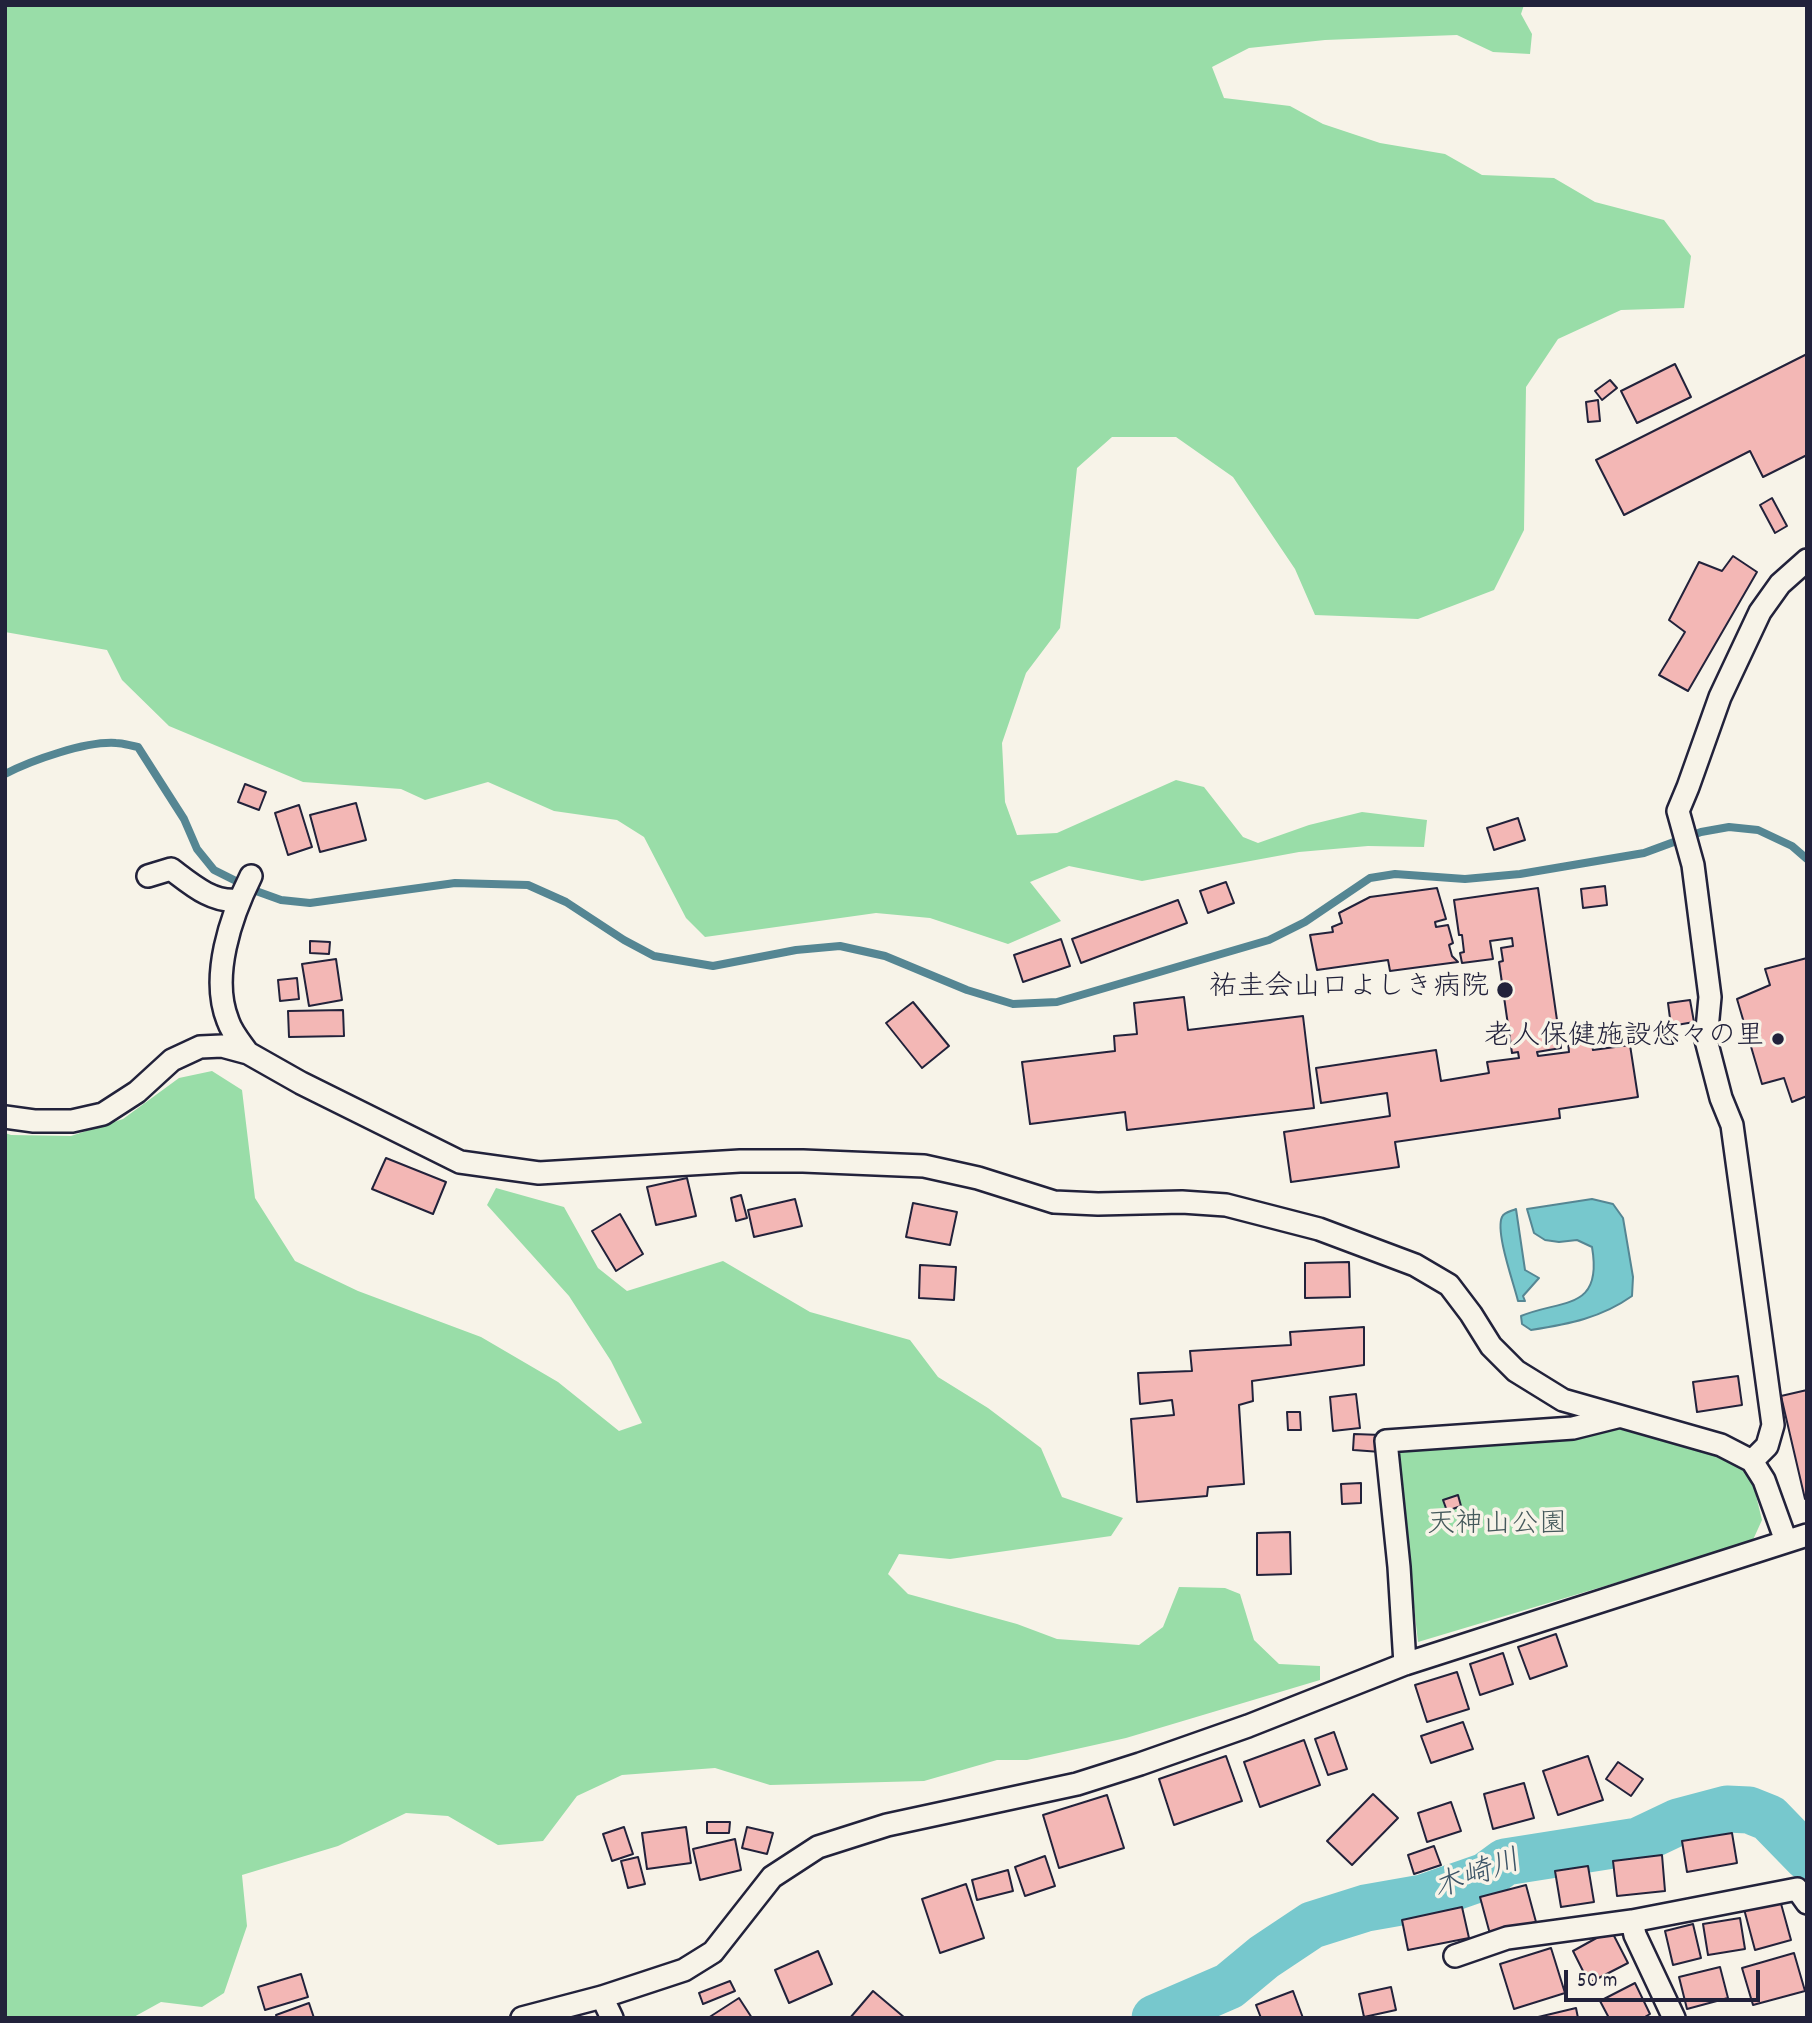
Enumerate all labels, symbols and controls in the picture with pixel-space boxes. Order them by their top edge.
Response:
place label: 祐圭会山口よしき病院 [1209,973,1489,1007]
marker: 祐圭会山口よしき病院 [1495,980,1515,1000]
place label: 老人保健施設悠々の里 [1484,1022,1764,1056]
marker: 老人保健施設悠々の里 [1770,1031,1786,1047]
park label: 天神山公園 [1427,1510,1567,1544]
water label: 木崎川 [1430,1846,1526,1910]
scale bar [1567,1956,1763,2000]
text: 50 m [1577,1967,1617,1997]

